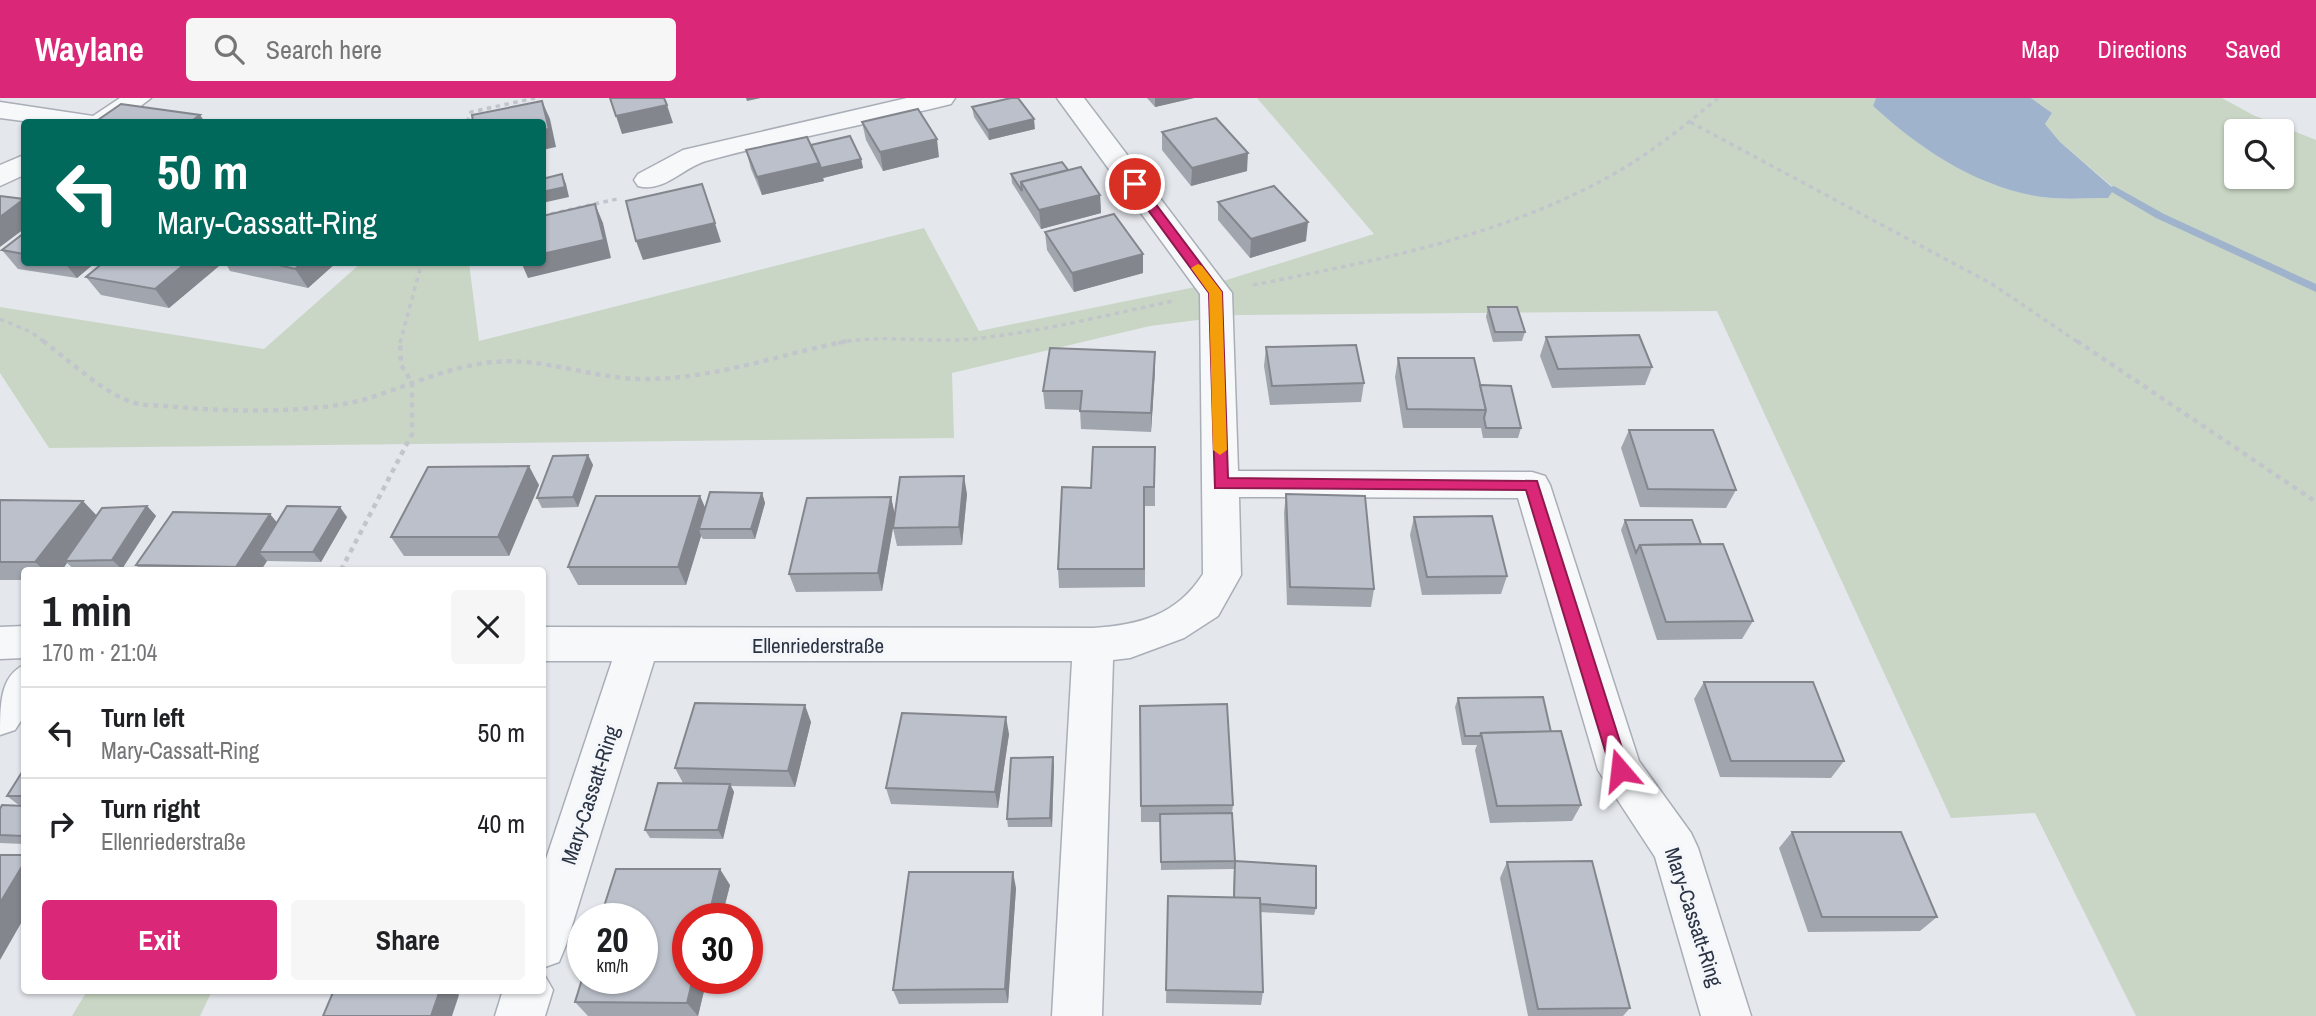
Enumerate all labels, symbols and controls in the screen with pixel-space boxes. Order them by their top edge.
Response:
search box [186,18,676,81]
text: Waylane [35,27,144,71]
icon: search [210,30,248,68]
text: Search here [266,32,382,67]
text: Map [2021,33,2059,65]
text: Directions [2097,33,2187,65]
text: Saved [2225,33,2281,65]
map controls [2224,119,2294,189]
button: search [2224,119,2294,189]
text: 50 m [157,138,249,204]
icon: left [42,147,133,238]
pin [1105,154,1165,214]
icon: arrive [1116,165,1154,203]
text: Mary-Cassatt-Ring [157,201,377,244]
text: 1 min [42,583,132,639]
button: close [451,590,525,664]
street label: Ellenriederstraße [752,631,884,660]
text: 170 m · 21:04 [42,637,157,668]
text: Turn left [101,700,185,735]
icon: left [42,714,80,752]
text: 50 m [478,715,525,750]
street label: Mary-Cassatt-Ring [554,721,626,868]
position arrow [1583,733,1657,807]
text: Mary-Cassatt-Ring [101,735,259,766]
text: Turn right [101,791,200,826]
icon: right [42,805,80,843]
text: 40 m [478,806,525,841]
text: Ellenriederstraße [101,826,246,857]
street label: Mary-Cassatt-Ring [1658,844,1730,991]
button: Exit [42,900,277,980]
button: Share [291,900,525,980]
speed limit sign: 30 [672,903,763,994]
text: 20 [597,916,628,963]
text: km/h [597,953,629,978]

